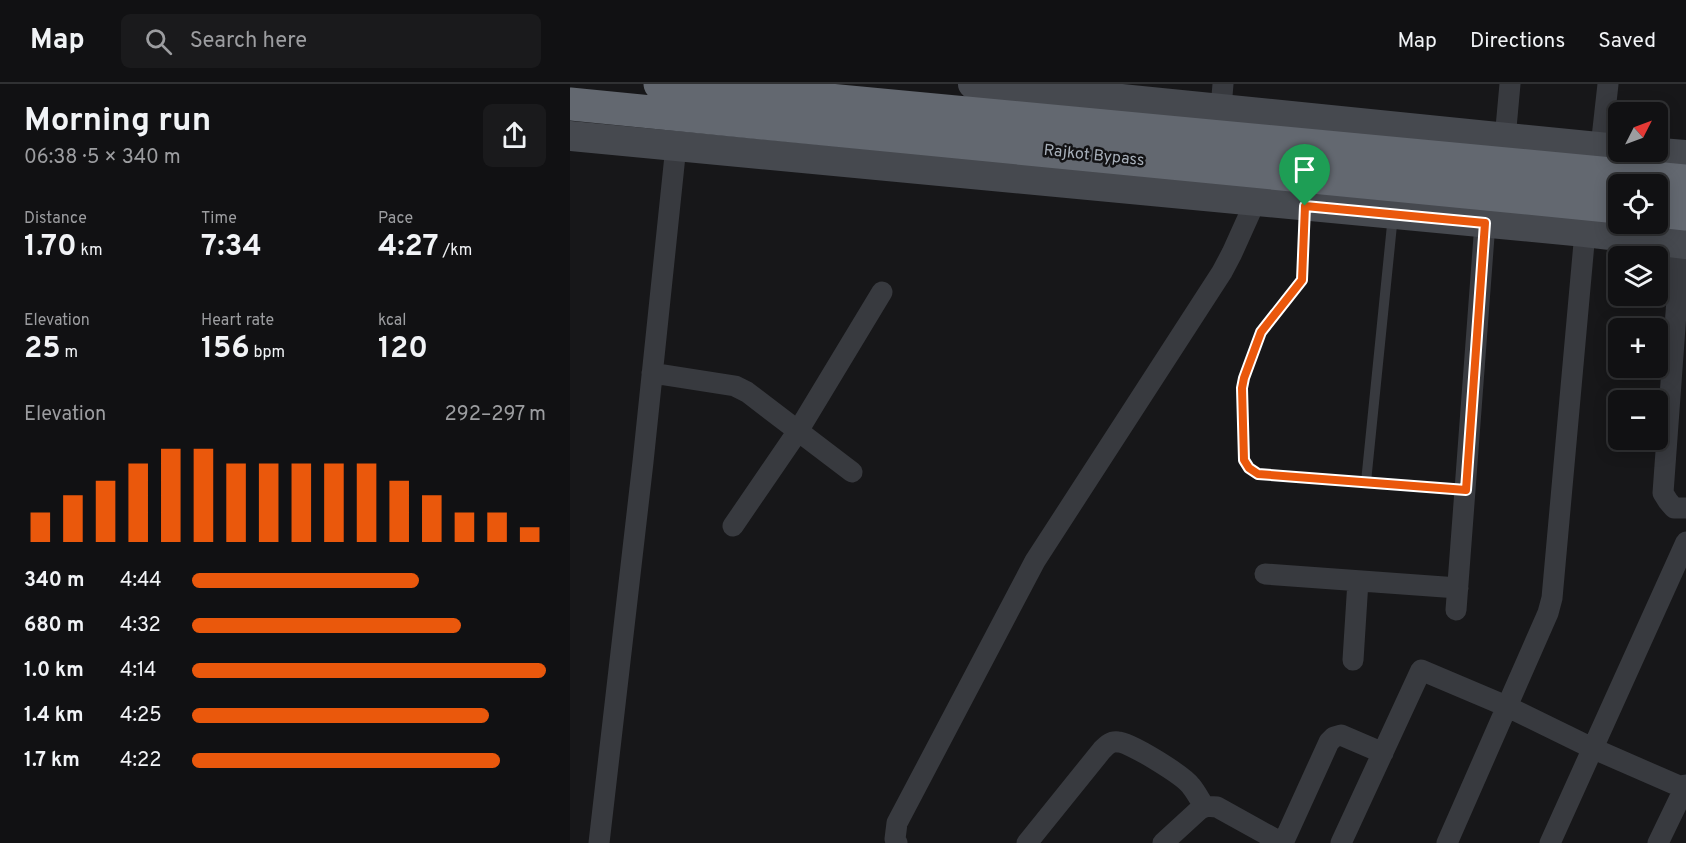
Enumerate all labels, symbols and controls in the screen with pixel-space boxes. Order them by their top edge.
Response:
search box [121,14,541,68]
text: Map [30,23,85,59]
icon: search [142,25,175,58]
text: Search here [190,28,307,55]
text: Map [1397,28,1437,55]
text: Directions [1470,28,1565,55]
text: Saved [1598,28,1656,55]
text: Morning run [24,101,211,143]
north arrow [1608,102,1668,162]
map controls [1608,102,1668,450]
button: share [483,104,546,167]
street label: Rajkot Bypass [1043,141,1145,171]
pin [1279,144,1330,206]
text: 06:38 · 5 × 340 m [24,145,181,171]
icon: arrive [1288,153,1321,186]
button: locate [1608,174,1668,234]
text: Distance [24,209,87,229]
text: Time [201,209,237,229]
text: Pace [378,209,413,229]
text: 1.70 [24,229,77,266]
text: 7:34 [201,229,262,266]
text: 4:27 [378,229,439,266]
text: km [77,241,103,261]
text: /km [439,241,472,261]
button: layers [1608,246,1668,306]
text: Elevation [24,311,90,331]
text: Heart rate [201,311,274,331]
text: kcal [378,311,406,331]
button: + [1608,318,1668,378]
text: 25 [24,331,61,368]
text: 156 [201,331,250,368]
text: 120 [378,331,428,368]
text: m [61,343,78,363]
text: bpm [250,343,285,363]
button: − [1608,390,1668,450]
text: Elevation [24,402,106,428]
text: 292–297 m [445,402,546,428]
text: 340 m [24,568,85,594]
text: 4:44 [120,568,162,594]
text: 680 m [24,613,84,639]
text: 4:32 [120,613,161,639]
text: 1.0 km [24,658,84,684]
text: 4:14 [120,658,156,684]
text: 1.4 km [24,703,84,729]
text: 4:25 [120,703,162,729]
text: 1.7 km [24,748,80,774]
text: 4:22 [120,748,161,774]

